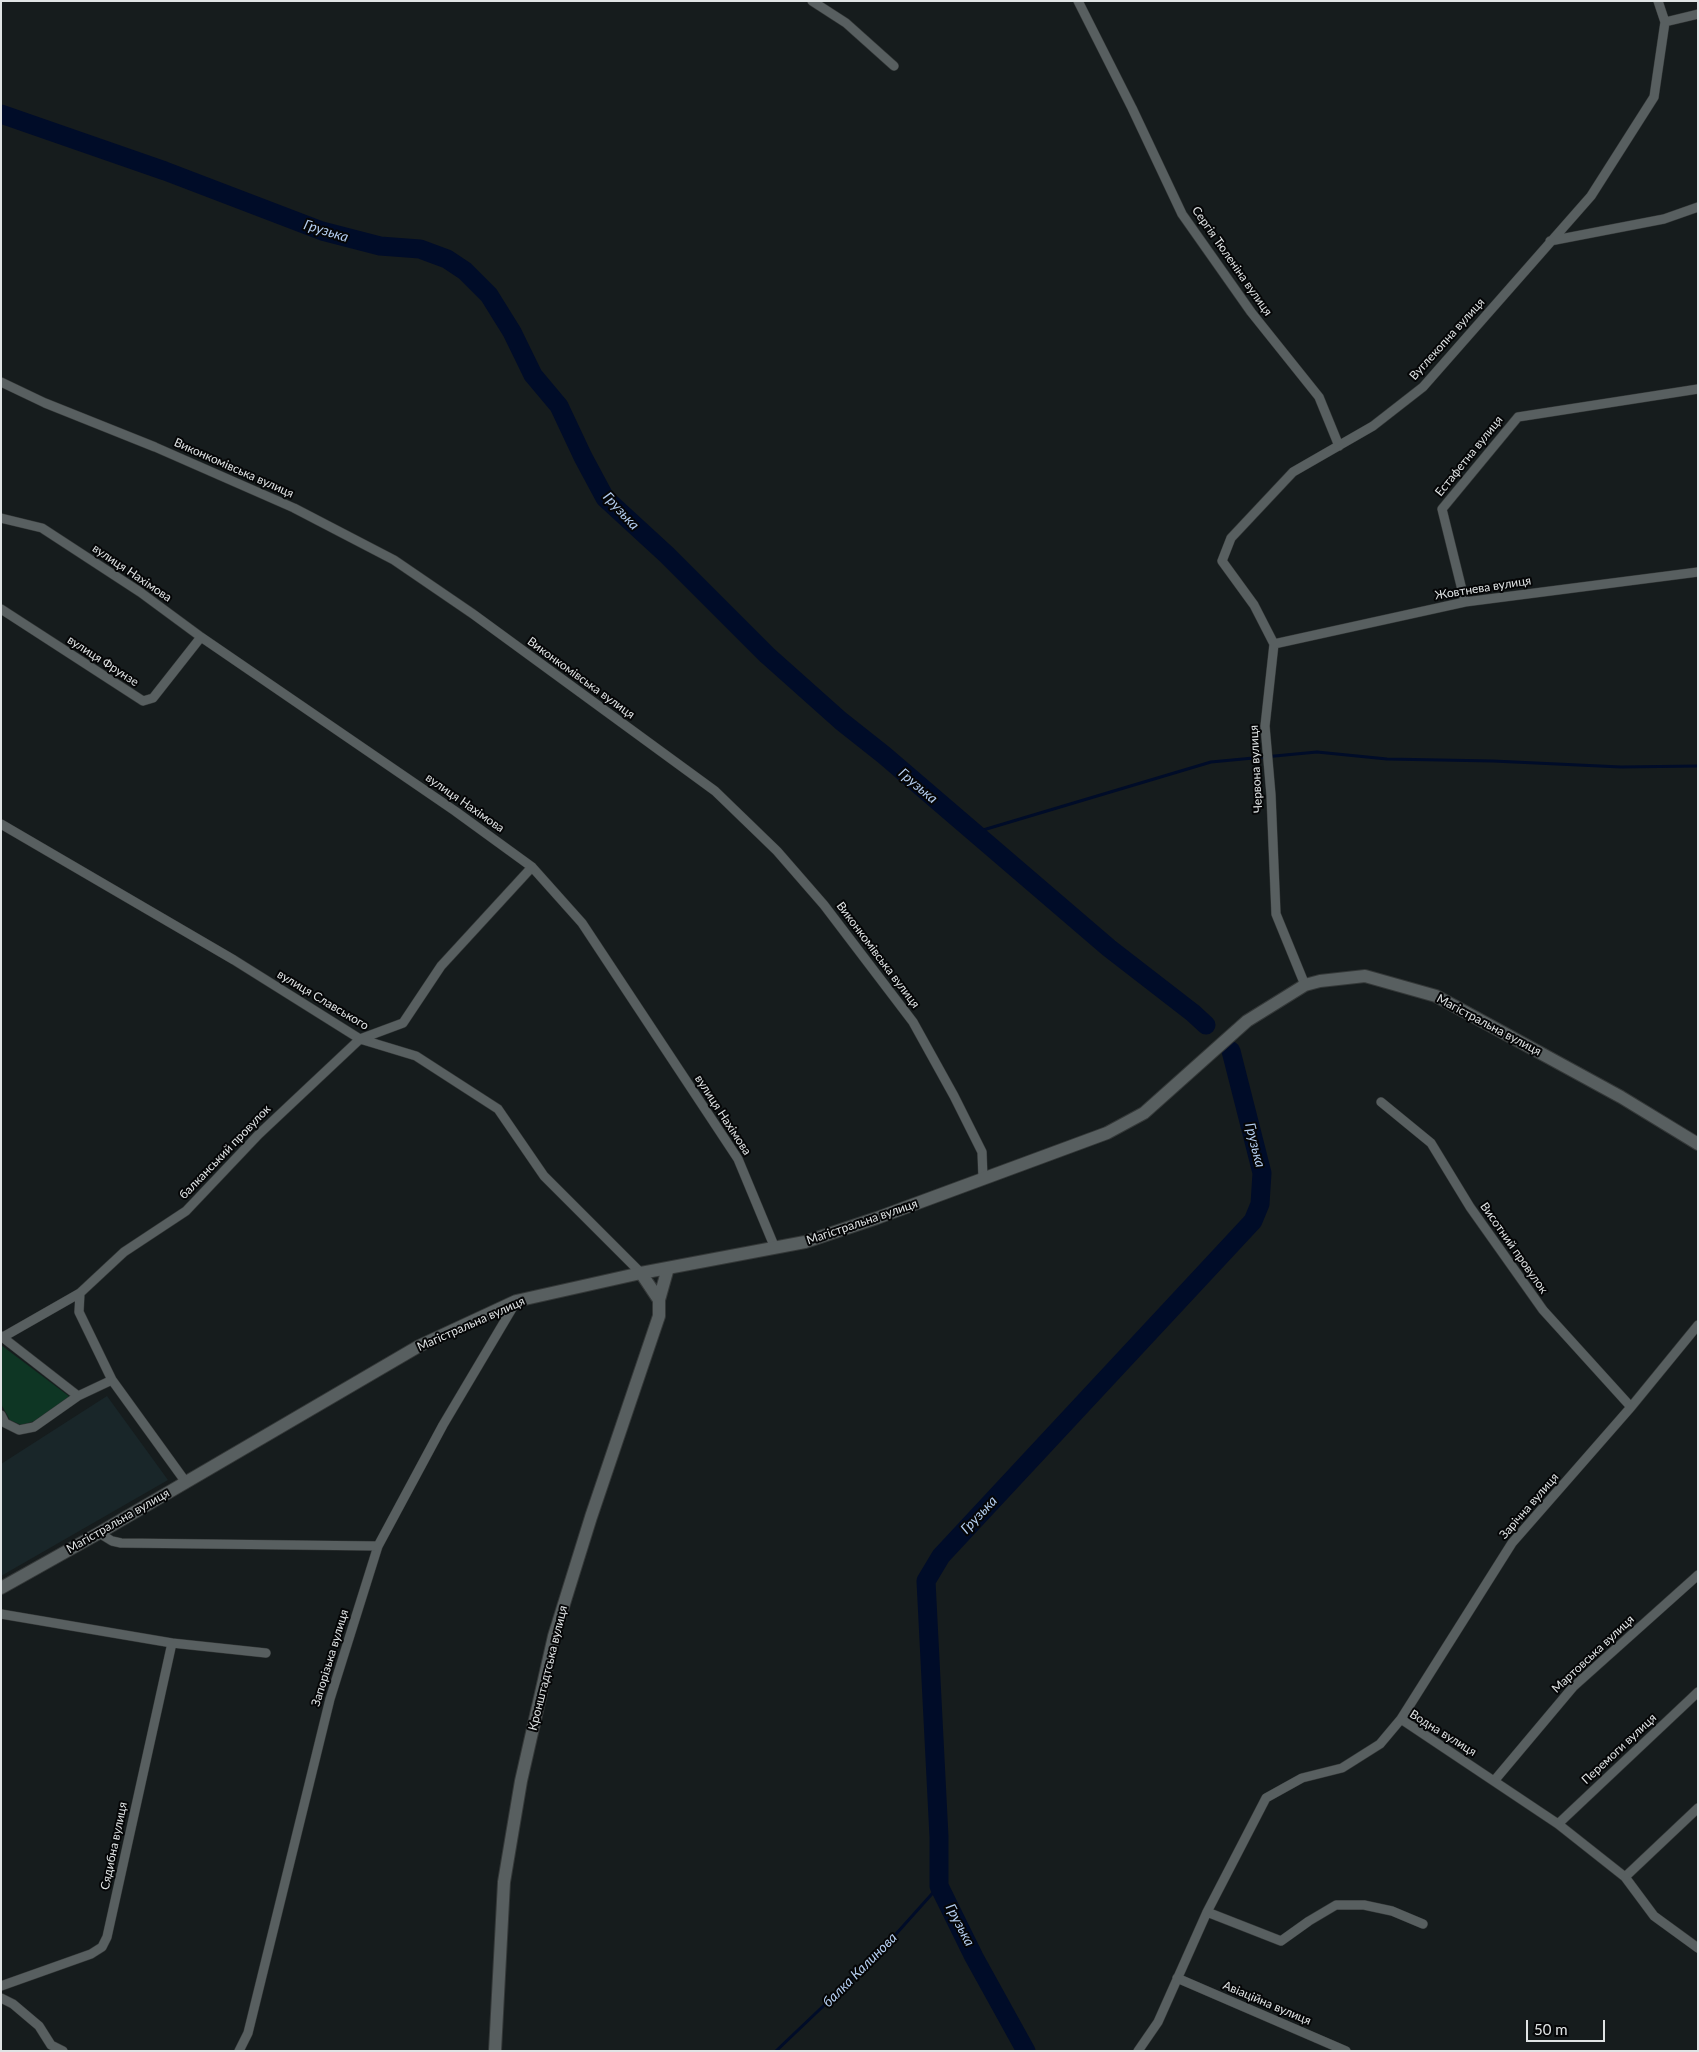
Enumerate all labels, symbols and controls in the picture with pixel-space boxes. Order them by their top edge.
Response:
street label: Сергія Тюленіна вулиця [1189,204,1275,318]
water label: Грузька [302,216,350,246]
street label: Вуглекопна вулиця [1406,295,1488,383]
street label: Естафетна вулиця [1432,413,1506,499]
street label: Виконкомівська вулиця [172,435,296,501]
water label: Грузька [599,489,643,533]
street label: вулиця Нахімова [90,541,174,605]
street label: Жовтнева вулиця [1434,573,1532,603]
street label: вулиця Фрунзе [65,633,141,689]
street label: Виконкомівська вулиця [524,634,638,722]
street label: Червона вулиця [1247,725,1265,813]
water label: Грузька [895,765,941,807]
street label: вулиця Нахімова [423,771,507,835]
street label: Виконкомівська вулиця [833,899,923,1011]
street label: вулиця Славського [275,967,371,1033]
street label: Магістральна вулиця [1434,991,1544,1059]
street label: вулиця Нахімова [692,1072,754,1158]
street label: балканський провулок [176,1102,274,1202]
water label: Грузька [1241,1121,1269,1169]
street label: Магістральна вулиця [805,1196,919,1248]
street label: Висотний провулок [1477,1200,1551,1296]
street label: Магістральна вулиця [415,1294,527,1354]
street label: Зарічна вулиця [1496,1470,1562,1542]
street label: Магістральна вулиця [64,1486,172,1556]
water label: Грузька [957,1493,1001,1537]
street label: Кронштадтська вулиця [525,1604,571,1732]
street label: Запорізька вулиця [308,1608,352,1708]
street label: Мартовська вулиця [1549,1612,1637,1696]
street label: Водна вулиця [1407,1707,1479,1759]
street label: Перемоги вулиця [1579,1711,1659,1787]
street label: Сядибна вулиця [98,1801,130,1891]
water label: Грузька [942,1901,978,1949]
water label: балка Калинова [819,1929,901,2011]
street label: Авіаційна вулиця [1221,1978,1313,2028]
scale bar [1529,2010,1608,2042]
text: 50 m [1534,2020,1568,2038]

